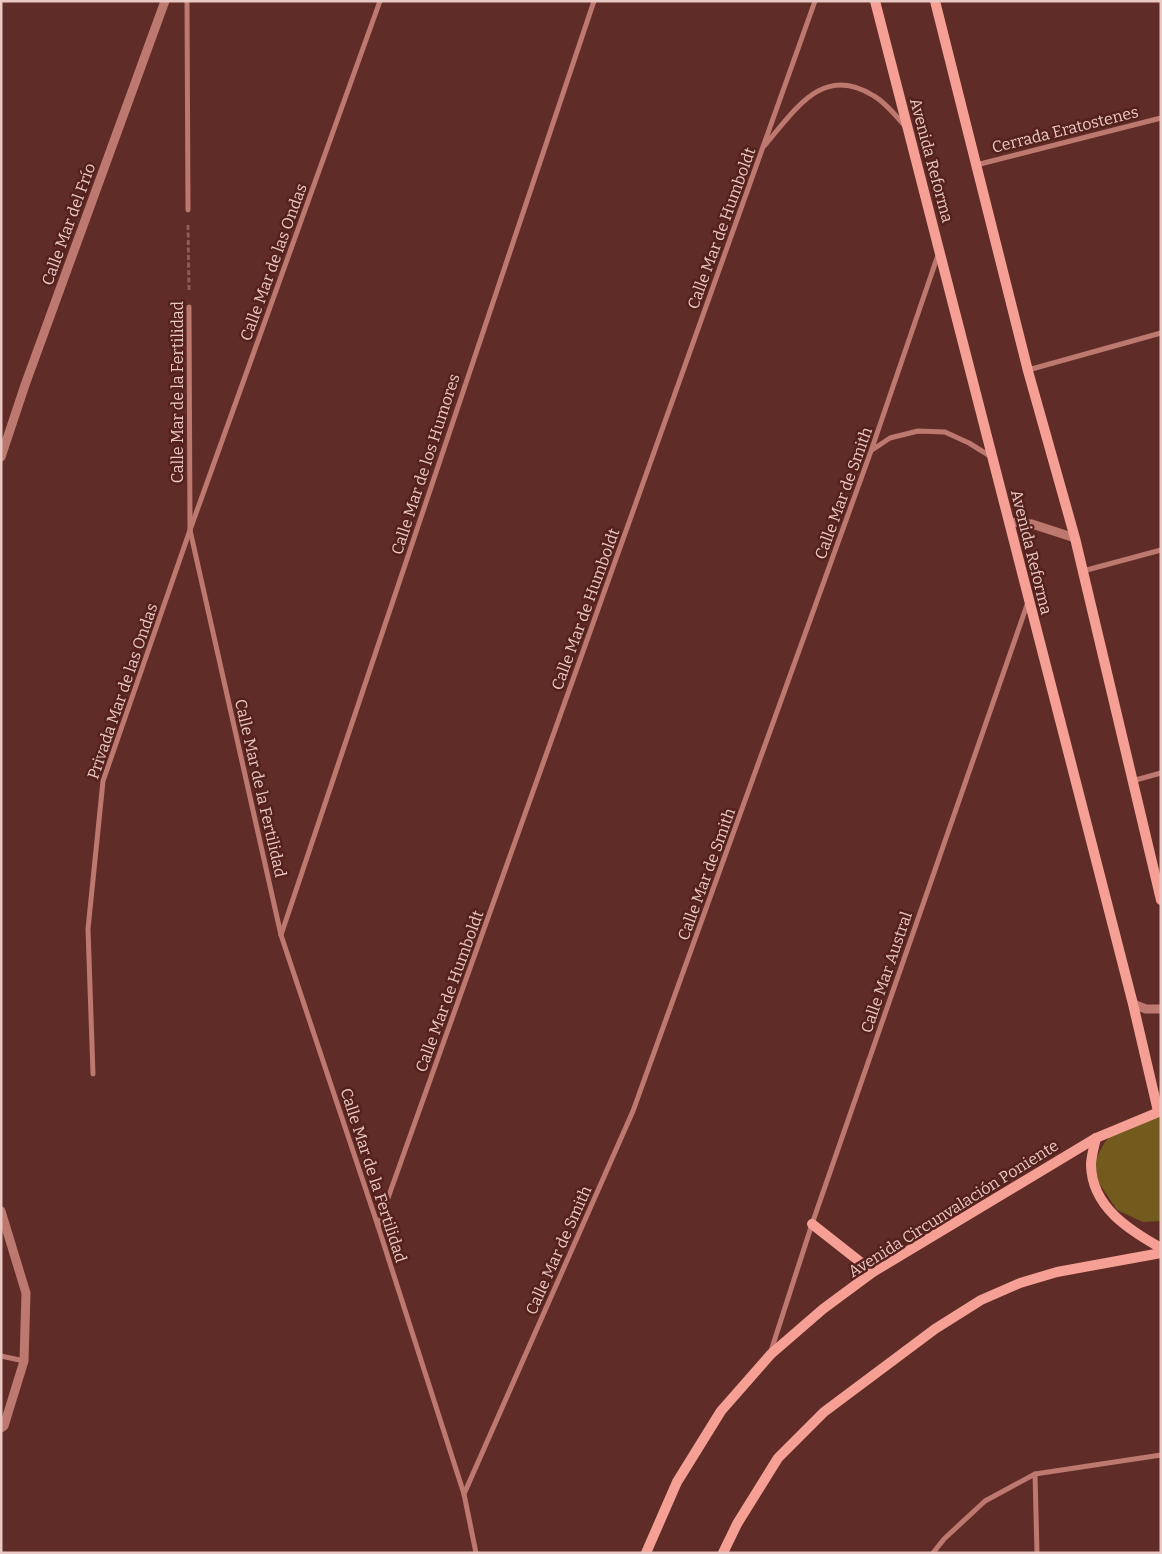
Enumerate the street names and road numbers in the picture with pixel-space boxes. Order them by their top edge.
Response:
street label: Avenida Reforma [906,96,957,225]
street label: Cerrada Eratostenes [990,102,1140,157]
street label: Calle Mar de Humboldt [683,145,760,312]
street label: Calle Mar del Frío [38,161,99,288]
street label: Calle Mar de las Ondas [236,181,311,343]
street label: Calle Mar de la Fertilidad [168,300,187,483]
street label: Calle Mar de los Humores [387,371,464,557]
street label: Calle Mar de Smith [811,425,876,562]
street label: Avenida Reforma [1007,488,1056,617]
street label: Calle Mar de Humboldt [547,526,624,693]
street label: Privada Mar de las Ondas [83,601,162,782]
street label: Calle Mar de la Fertilidad [231,697,290,880]
street label: Calle Mar de Smith [674,806,739,943]
street label: Calle Mar de Humboldt [411,908,488,1075]
street label: Calle Mar Austral [857,909,916,1035]
street label: Calle Mar de la Fertilidad [336,1086,411,1265]
street label: Avenida Circunvalación Poniente [845,1136,1062,1281]
street label: Calle Mar de Smith [521,1183,595,1318]

